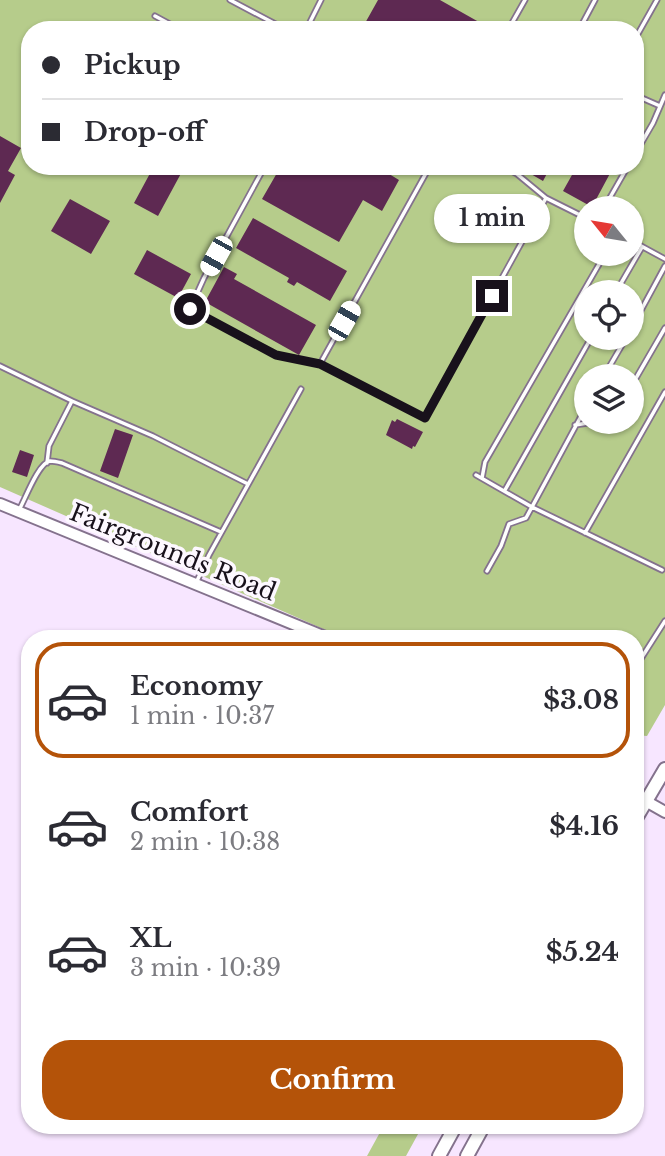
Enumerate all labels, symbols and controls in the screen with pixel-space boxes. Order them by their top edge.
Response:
text: Pickup [84,49,181,81]
text: Drop-off [84,116,205,148]
callout: 1 min [434,194,550,244]
north arrow [574,196,644,266]
map controls [574,196,644,434]
text: 1 min [459,204,525,232]
car [197,233,236,279]
route end [476,280,508,312]
button: locate [574,280,644,350]
route start [174,293,206,325]
car [325,298,364,344]
button: layers [574,364,644,434]
street label: Fairgrounds Road [66,497,280,607]
icon: car [46,669,109,732]
text: Economy [130,670,263,702]
text: $3.08 [543,684,619,716]
text: 1 min · 10:37 [130,702,274,730]
icon: car [46,795,109,858]
text: Comfort [130,796,248,828]
text: $4.16 [549,810,619,842]
text: 2 min · 10:38 [130,828,280,856]
icon: car [46,921,109,984]
text: XL [130,922,172,954]
text: $5.24 [546,936,619,968]
text: 3 min · 10:39 [130,954,281,982]
button: Confirm [42,1040,623,1120]

